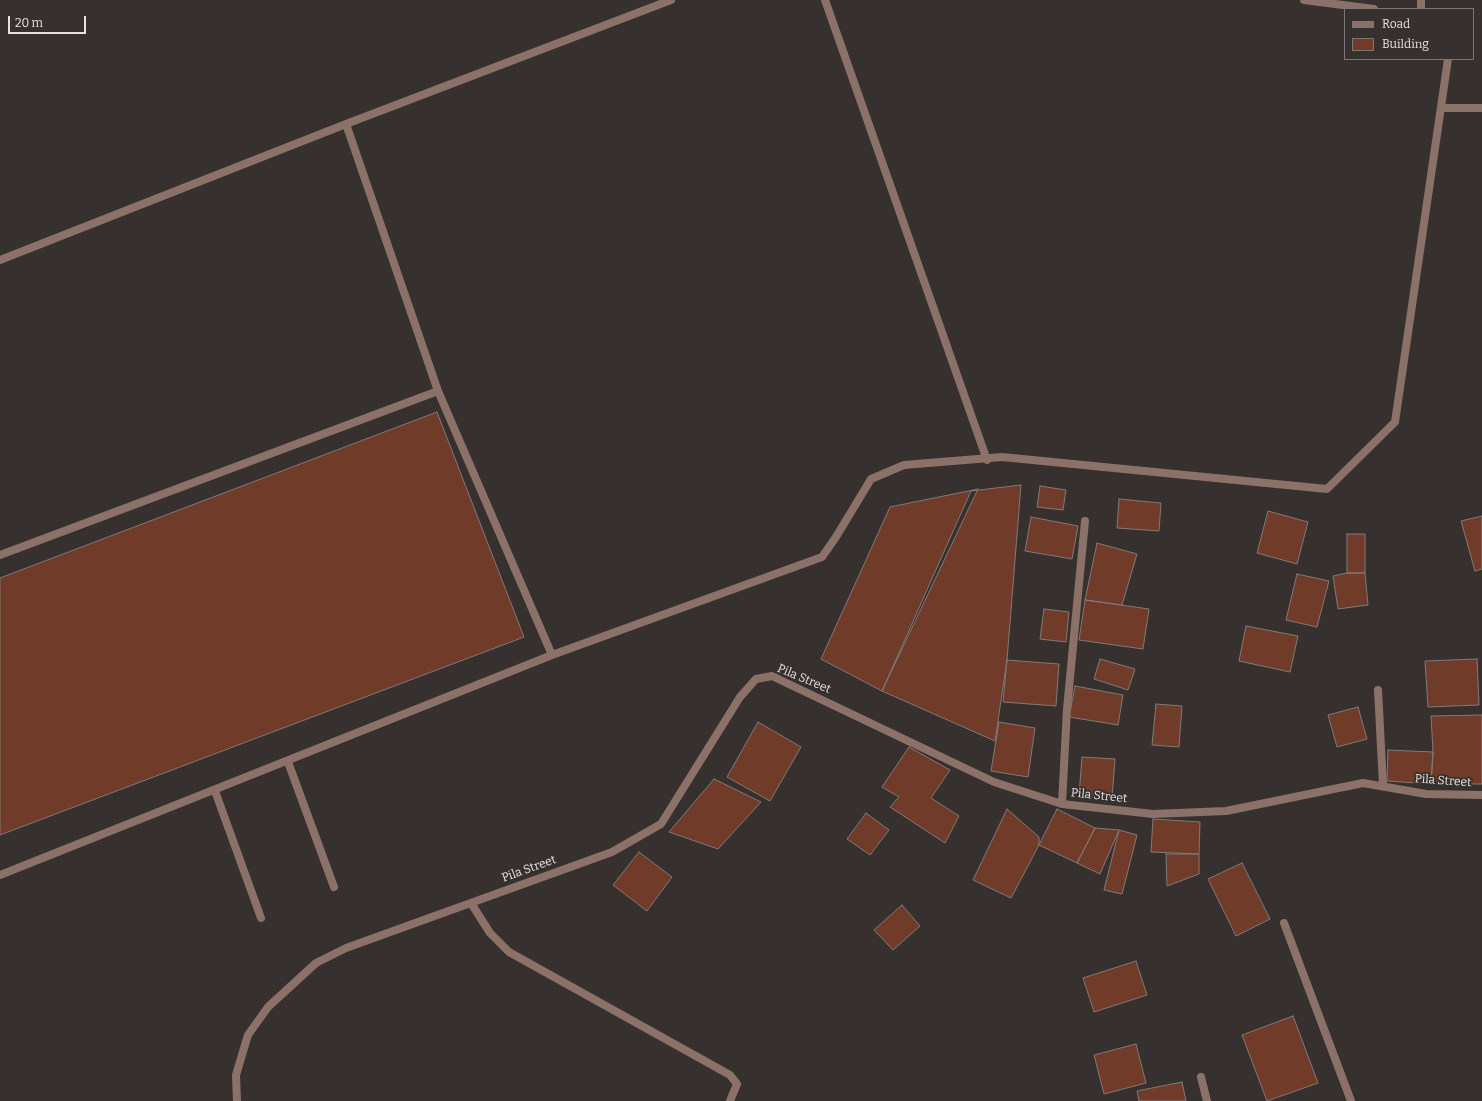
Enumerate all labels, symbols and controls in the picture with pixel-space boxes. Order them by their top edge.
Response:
scale bar [10,8,88,34]
legend [1344,8,1474,60]
text: 20 m [15,16,43,30]
text: Road [1382,17,1410,31]
text: Building [1382,37,1429,51]
street label: Pila Street [775,661,833,697]
street label: Pila Street [1414,772,1472,790]
street label: Pila Street [1070,786,1128,806]
street label: Pila Street [500,853,558,885]

